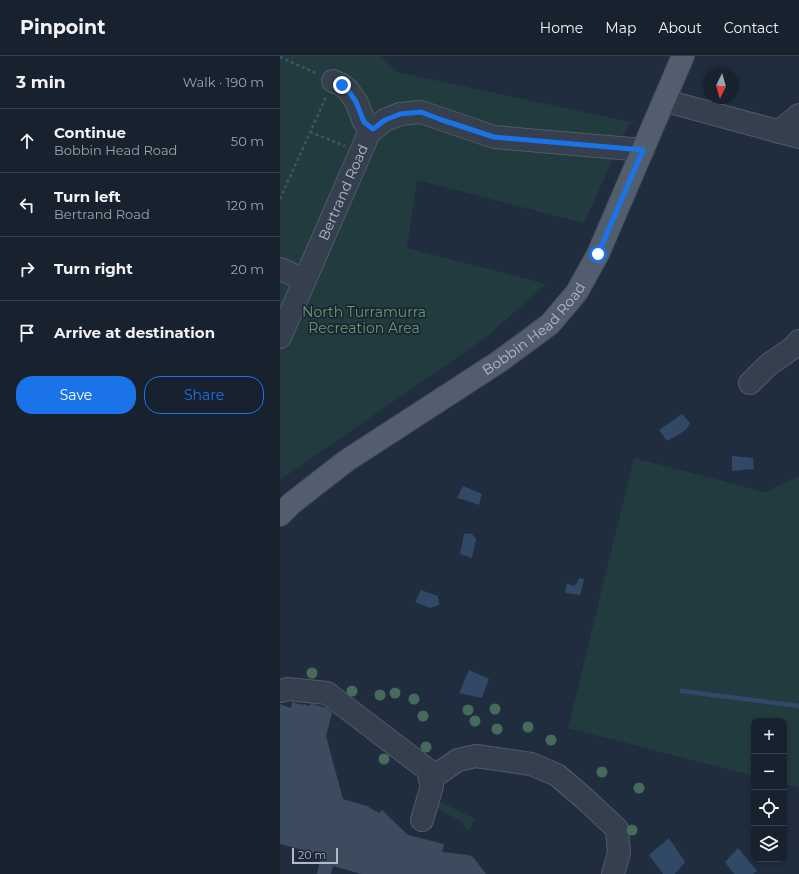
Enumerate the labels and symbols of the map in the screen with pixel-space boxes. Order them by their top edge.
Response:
north arrow [703,68,739,104]
route end [333,76,351,94]
street label: Bertrand Road [314,141,372,243]
route start [589,245,607,263]
street label: Bobbin Head Road [479,279,589,379]
park label: North Turramurra Recreation Area [302,303,426,337]
scale bar [292,846,338,865]

